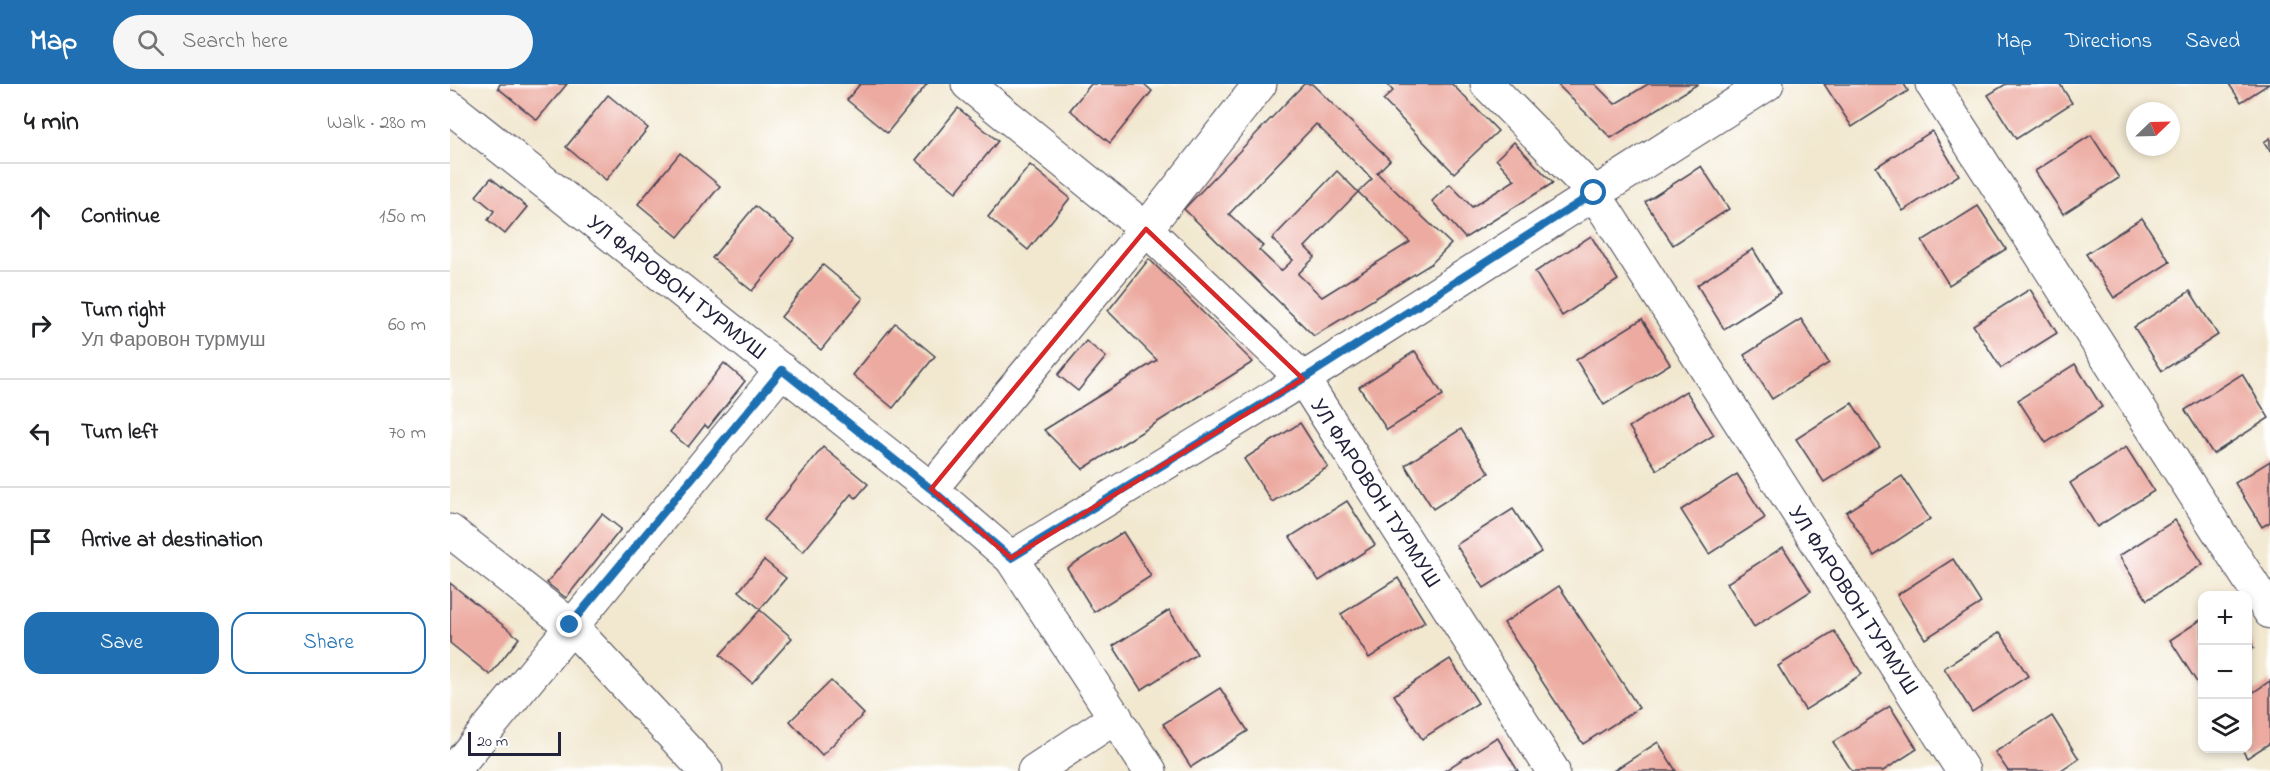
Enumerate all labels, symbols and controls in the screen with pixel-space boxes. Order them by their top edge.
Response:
search box [113,15,533,69]
text: Map [30,22,77,63]
icon: search [134,26,167,59]
text: Search here [182,26,288,58]
text: Map [1996,27,2032,57]
text: Directions [2065,27,2152,57]
text: Saved [2185,27,2240,57]
north arrow [2126,102,2180,156]
text: 4 min [24,104,79,142]
text: Walk · 280 m [327,109,426,138]
route start [1580,179,1606,205]
icon: ahead [24,201,57,234]
text: Continue [81,201,160,233]
text: 150 m [379,203,426,232]
street label: УЛ ФАРОВОН ТУРМУШ [580,210,771,368]
text: Turn right [81,295,166,327]
icon: right [24,309,57,342]
text: 60 m [388,311,426,340]
text: Ул Фаровон турмуш [81,327,265,356]
street label: УЛ ФАРОВОН ТУРМУШ [1302,394,1446,595]
icon: left [24,417,57,450]
text: Turn left [81,417,158,449]
text: 70 m [389,419,426,448]
street label: УЛ ФАРОВОН ТУРМУШ [1780,501,1924,702]
icon: arrive [24,525,57,558]
text: Arrive at destination [81,525,263,557]
map controls [2198,591,2252,753]
button: + [2198,591,2252,645]
route end [556,611,582,637]
button: Save [24,612,219,674]
button: Share [231,612,426,674]
button: − [2198,645,2252,699]
button: layers [2198,699,2252,753]
scale bar [468,729,561,756]
text: 20 m [477,730,508,754]

